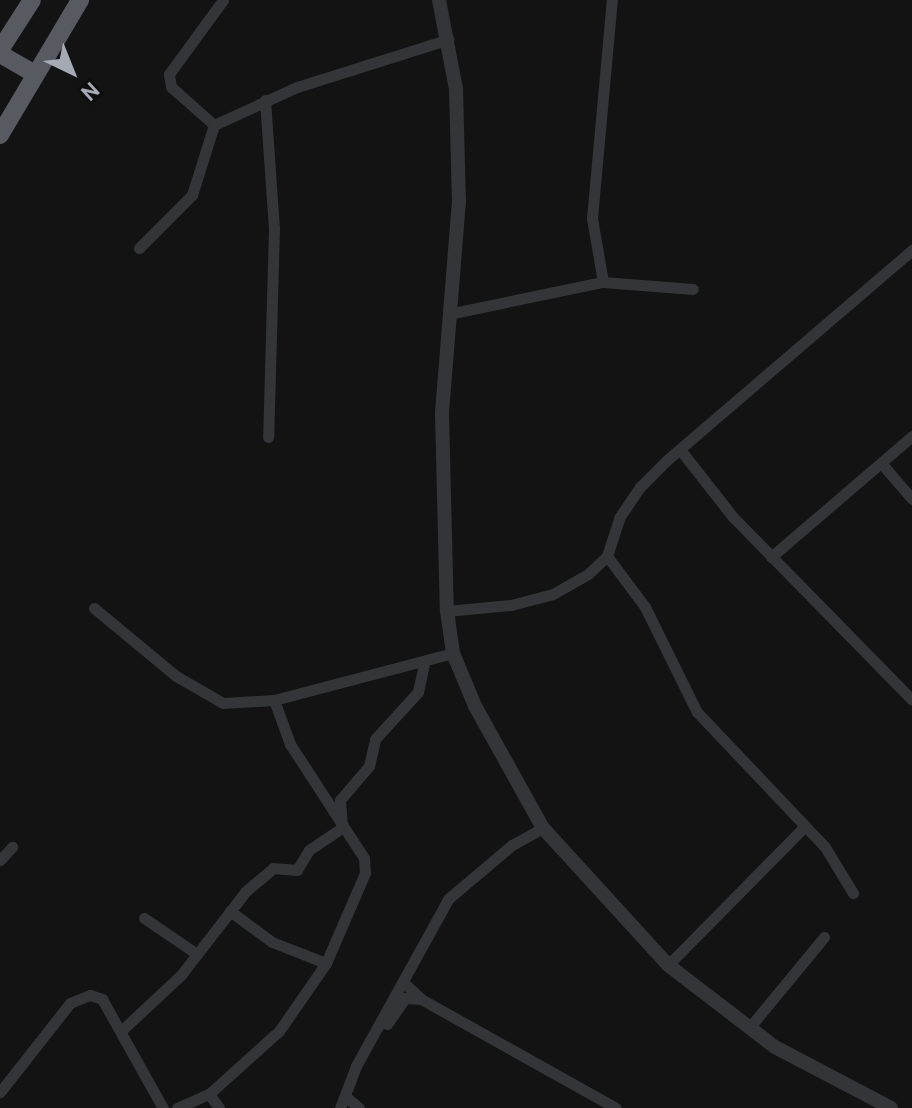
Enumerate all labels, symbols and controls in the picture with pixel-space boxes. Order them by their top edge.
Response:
north arrow [32,32,112,112]
text: N [74,75,104,105]

